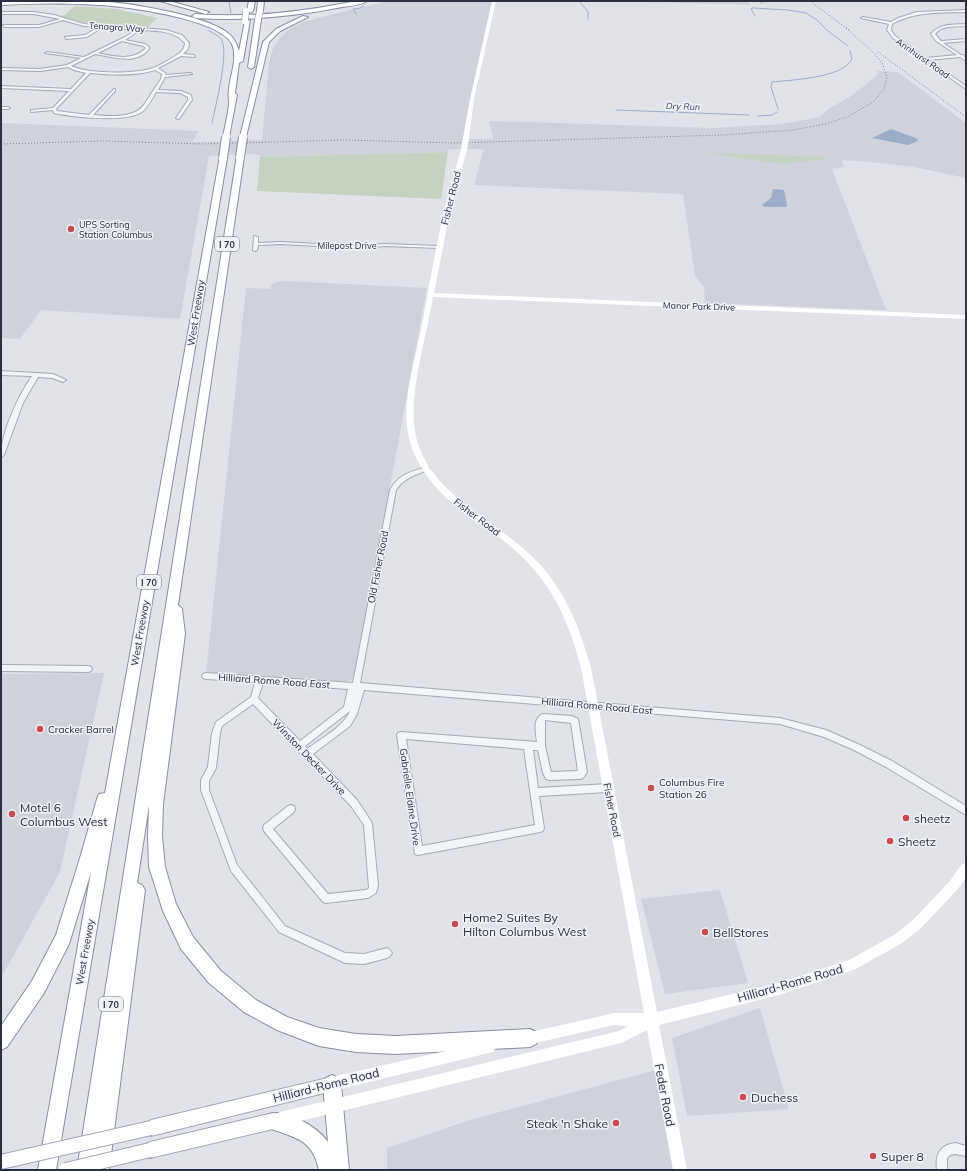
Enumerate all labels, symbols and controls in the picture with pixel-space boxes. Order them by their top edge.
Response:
street label: Tenagra Way [88,20,146,35]
street label: Annhurst Road [894,35,952,81]
water label: Dry Run [666,100,700,113]
street label: Fisher Road [438,170,464,226]
place label: UPS Sorting Station Columbus [79,219,152,240]
marker: UPS Sorting Station Columbus [66,224,76,234]
road number: I 70 [215,237,239,251]
street label: Milepost Drive [317,240,377,251]
street label: West Freeway [184,278,208,347]
street label: Manor Park Drive [663,299,735,313]
street label: Fisher Road [451,495,503,539]
street label: Old Fisher Road [365,530,391,604]
road number: I 70 [137,575,161,589]
street label: West Freeway [128,598,152,667]
street label: Hilliard Rome Road East [218,671,331,691]
street label: Hilliard Rome Road East [541,695,654,717]
street label: Winston Decker Drive [269,716,349,798]
place label: Cracker Barrel [48,723,114,736]
marker: Cracker Barrel [35,724,45,734]
street label: Gabrielle Elaine Drive [397,747,423,847]
place label: Columbus Fire Station 26 [659,776,724,801]
street label: Fisher Road [600,782,624,838]
marker: Columbus Fire Station 26 [646,783,656,793]
place label: Motel 6 Columbus West [20,800,107,829]
marker: Motel 6 Columbus West [7,809,17,819]
place label: sheetz [914,811,950,826]
marker: sheetz [901,813,911,823]
place label: Sheetz [898,834,936,849]
marker: Sheetz [885,836,895,846]
place label: Home2 Suites By Hilton Columbus West [463,910,586,939]
street label: West Freeway [73,917,97,986]
marker: Home2 Suites By Hilton Columbus West [450,919,460,929]
place label: BellStores [713,925,769,940]
marker: BellStores [700,927,710,937]
street label: Hilliard-Rome Road [736,961,844,1005]
road number: I 70 [99,997,123,1011]
street label: Feder Road [652,1062,678,1128]
street label: Hilliard-Rome Road [271,1065,381,1105]
place label: Duchess [751,1090,798,1105]
marker: Duchess [738,1092,748,1102]
place label: Steak 'n Shake [526,1116,608,1131]
marker: Steak 'n Shake [611,1118,621,1128]
place label: Super 8 [881,1149,924,1164]
marker: Super 8 [868,1151,878,1161]

